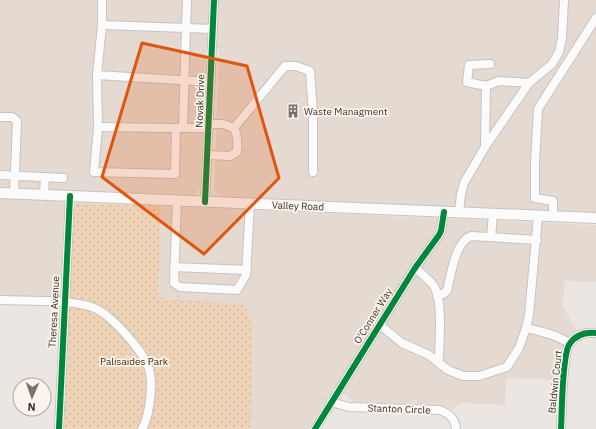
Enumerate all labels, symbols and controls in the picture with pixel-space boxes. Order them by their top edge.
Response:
street label: Novak Drive [193,73,207,128]
building icon: Waste Managment [285,103,301,119]
place label: Waste Managment [304,105,388,118]
street label: Valley Road [272,199,324,213]
street label: Theresa Avenue [46,275,62,348]
street label: O'Conner Way [351,286,395,346]
street label: Baldwin Court [545,349,565,414]
park label: Palisaides Park [100,355,169,368]
north arrow [12,377,52,417]
text: N [27,400,36,414]
street label: Stanton Circle [367,401,431,417]

